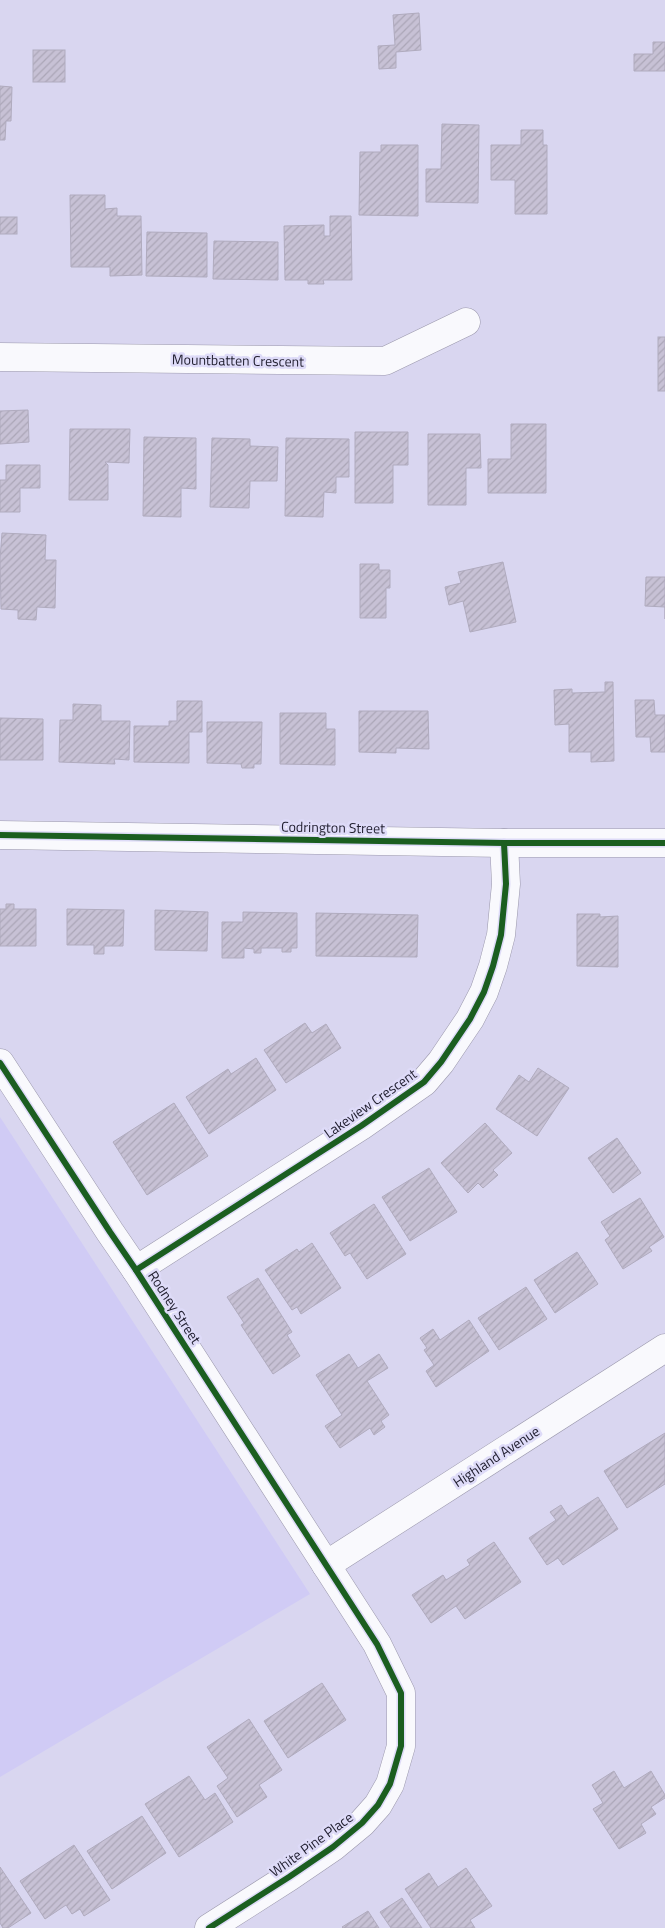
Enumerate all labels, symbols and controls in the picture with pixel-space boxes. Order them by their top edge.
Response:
street label: Mountbatten Crescent [172,348,304,372]
street label: Codrington Street [281,816,385,838]
street label: Lakeview Crescent [319,1063,421,1143]
street label: Rodney Street [143,1266,207,1348]
street label: Highland Avenue [449,1420,543,1492]
street label: White Pine Place [265,1806,357,1882]

